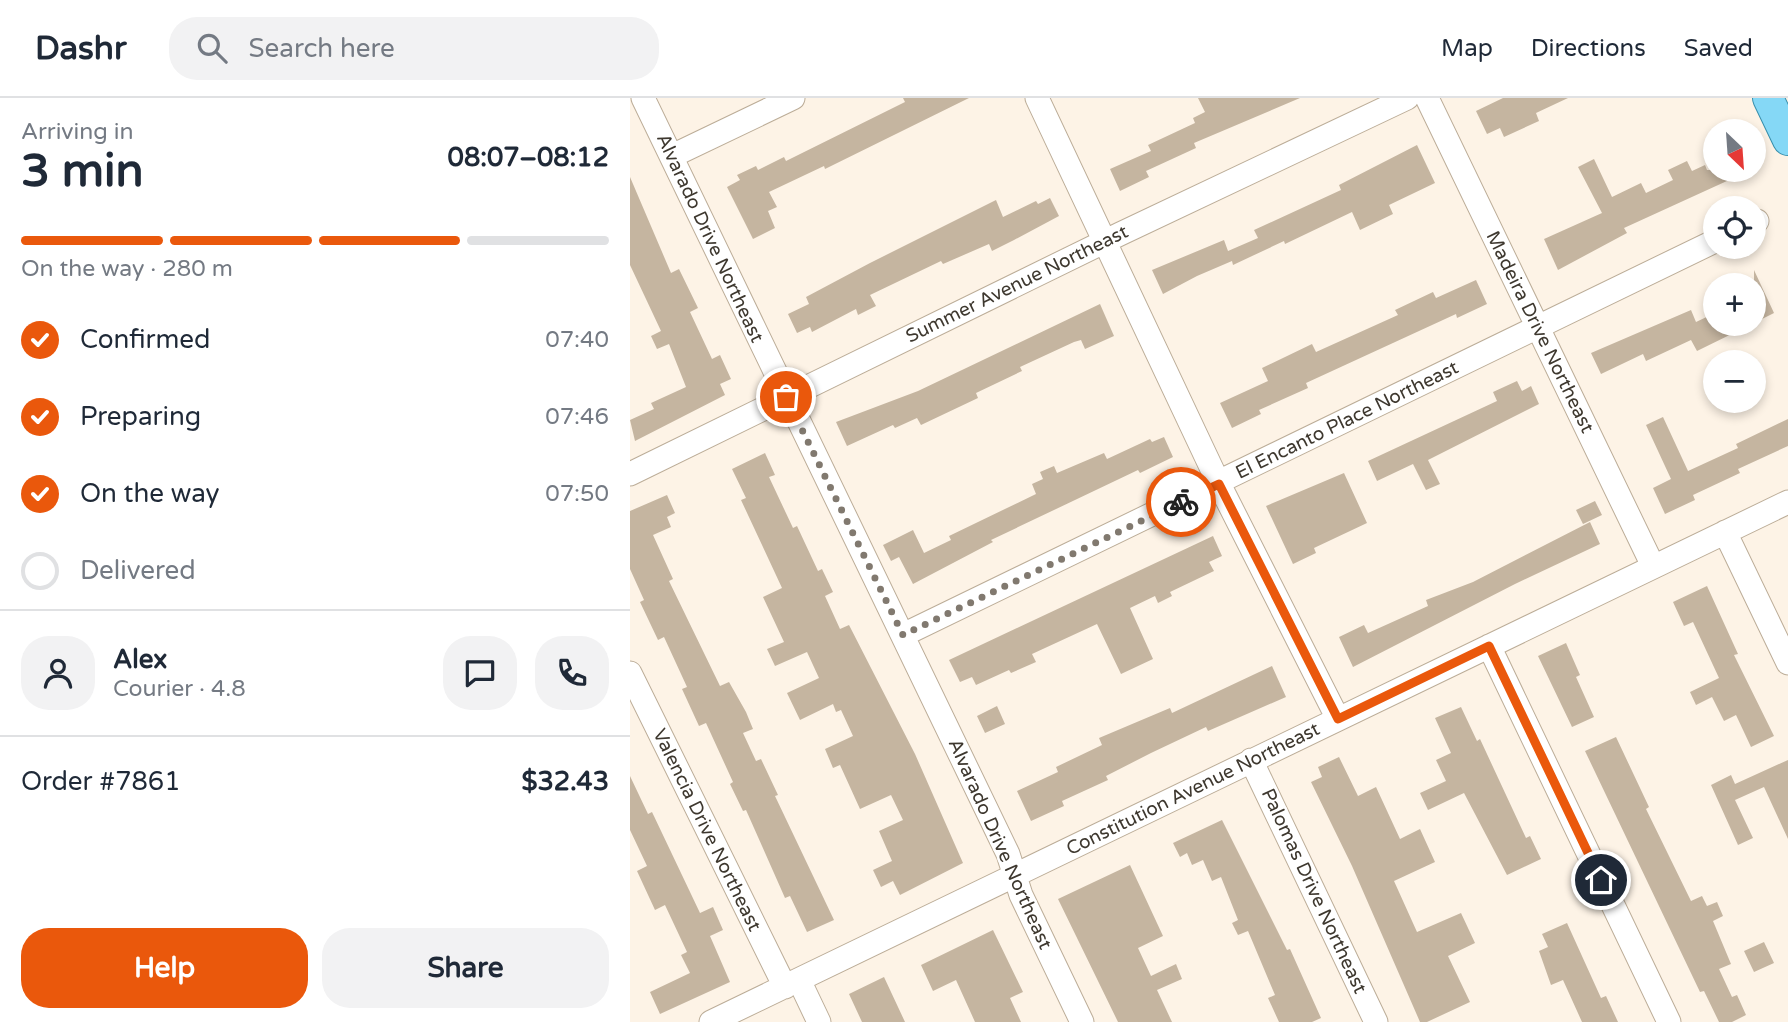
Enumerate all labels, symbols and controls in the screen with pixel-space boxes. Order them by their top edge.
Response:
search box [169,17,659,80]
text: Dashr [35,29,127,68]
icon: search [193,29,231,67]
text: Search here [249,33,395,64]
text: Map [1441,34,1493,63]
text: Directions [1531,34,1646,63]
text: Saved [1684,34,1753,63]
text: Arriving in [21,118,134,146]
north arrow [1703,119,1766,182]
map controls [1703,119,1766,413]
street label: Alvarado Drive Northeast [652,130,768,346]
text: 08:07–08:12 [448,142,609,173]
text: 3 min [21,144,144,199]
button: locate [1703,196,1766,259]
street label: Summer Avenue Northeast [902,221,1132,347]
street label: Madeira Drive Northeast [1482,228,1598,436]
text: On the way · 280 m [21,255,233,283]
button: + [1703,273,1766,336]
icon: check [21,321,59,359]
text: Confirmed [80,324,210,355]
text: 07:40 [545,326,609,354]
button: − [1703,350,1766,413]
street label: El Encanto Place Northeast [1232,356,1462,484]
pin [756,367,816,427]
icon: bag [767,378,805,416]
icon: check [21,398,59,436]
text: Preparing [80,401,201,432]
text: 07:46 [545,403,609,431]
courier [1146,467,1216,537]
icon: check [21,475,59,513]
text: On the way [80,478,220,509]
text: 07:50 [545,480,609,508]
icon: bike [1162,483,1200,521]
text: Delivered [80,555,196,586]
button: person [21,636,95,710]
button: chat [443,636,517,710]
button: phone [535,636,609,710]
text: Alex [113,644,167,675]
text: Courier · 4.8 [113,675,246,703]
street label: Constitution Avenue Northeast [1063,718,1323,860]
street label: Valencia Drive Northeast [648,725,766,935]
street label: Alvarado Drive Northeast [944,735,1056,953]
text: Order #7861 [21,766,181,797]
text: $32.43 [521,766,609,797]
street label: Palomas Drive Northeast [1257,785,1371,997]
pin [1571,850,1631,910]
icon: home [1582,861,1620,899]
button: Help [21,928,308,1008]
button: Share [322,928,609,1008]

